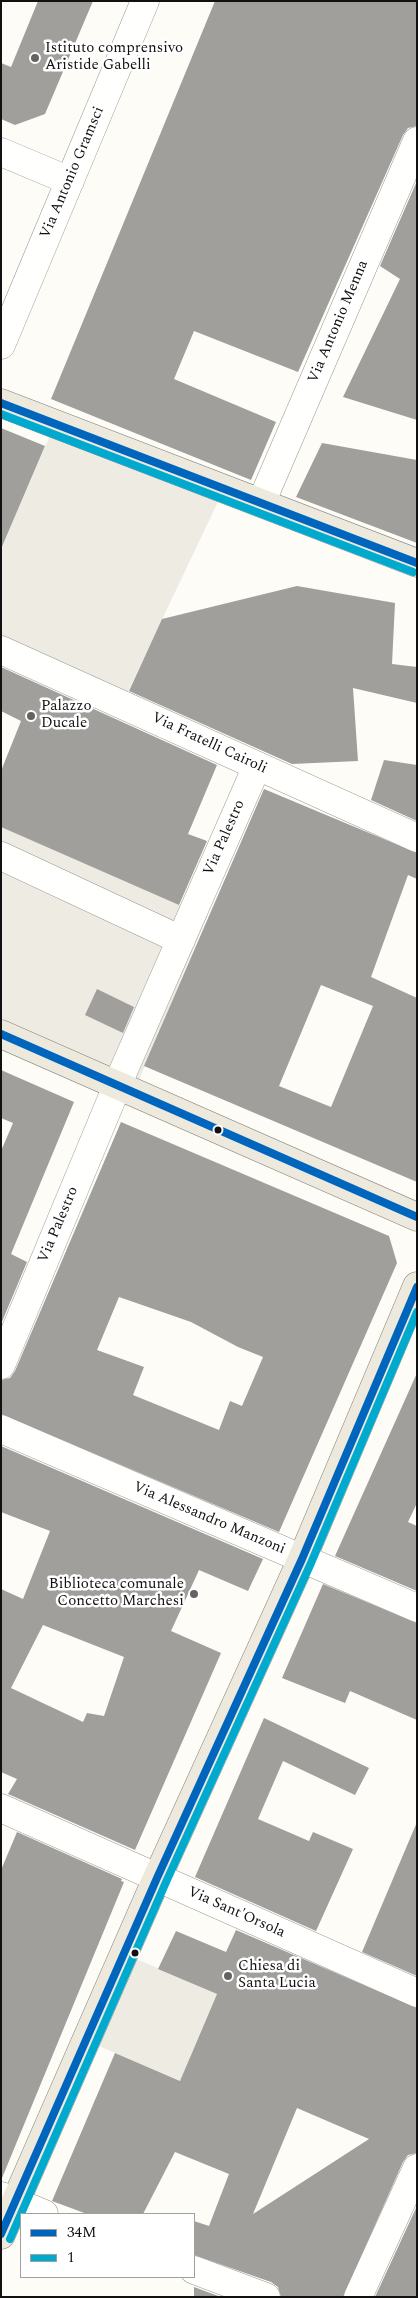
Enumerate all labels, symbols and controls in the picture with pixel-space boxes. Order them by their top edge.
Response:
place label: Istituto comprensivo Aristide Gabelli [45,40,183,75]
marker: Istituto comprensivo Aristide Gabelli [29,52,41,64]
street label: Via Antonio Gramsci [37,104,109,242]
street label: Via Antonio Menna [305,258,373,386]
place label: Palazzo Ducale [41,698,92,733]
street label: Via Fratelli Cairoli [149,709,269,779]
marker: Palazzo Ducale [25,710,37,722]
street label: Via Palestro [200,797,250,879]
unlabelled marker [213,1125,223,1135]
street label: Via Palestro [35,1184,83,1266]
street label: Via Alessandro Manzoni [130,1479,288,1559]
place label: Biblioteca comunale Concetto Marchesi [49,1576,184,1611]
marker: Biblioteca comunale Concetto Marchesi [188,1588,200,1600]
street label: Via Sant'Orsola [185,1883,287,1943]
unlabelled marker [130,1948,140,1958]
place label: Chiesa di Santa Lucia [238,1958,316,1993]
marker: Chiesa di Santa Lucia [222,1970,234,1982]
legend [20,2213,195,2278]
text: 34M [67,2221,96,2244]
text: 1 [67,2246,75,2269]

